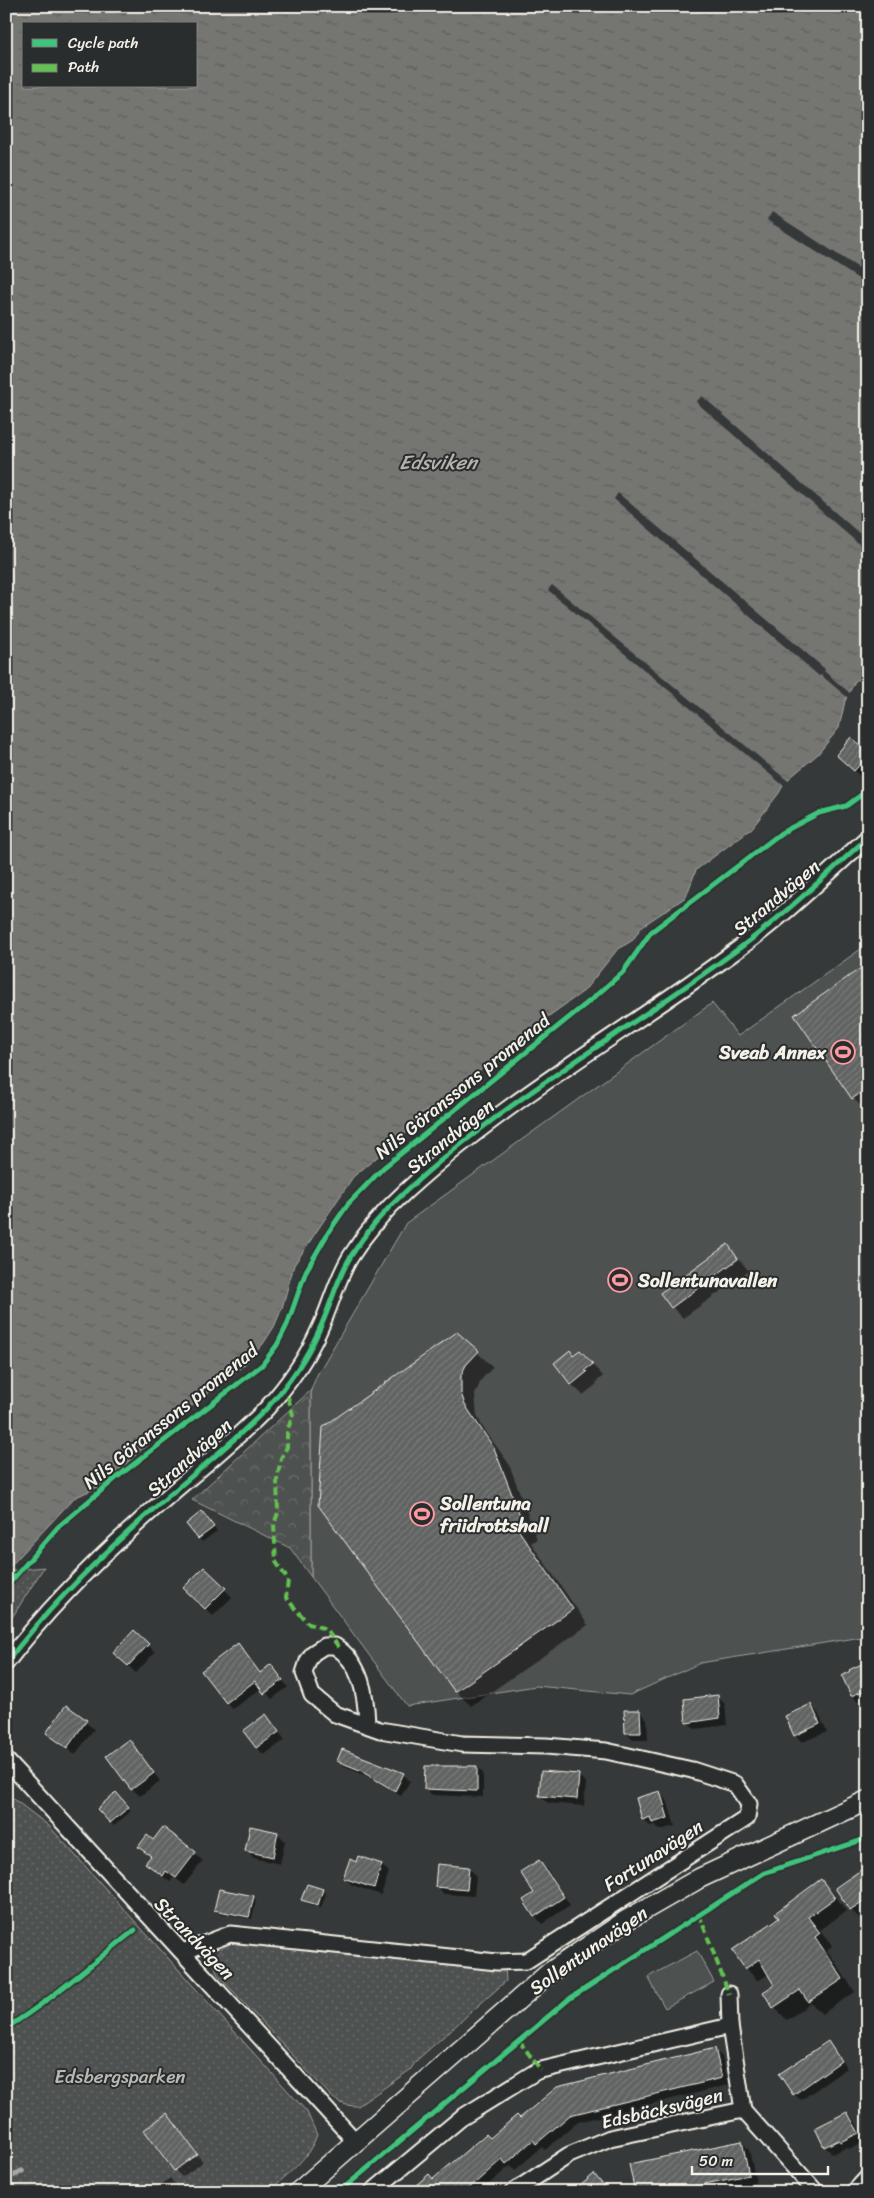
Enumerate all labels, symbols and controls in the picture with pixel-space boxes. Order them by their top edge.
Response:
legend [22,22,198,88]
text: Cycle path [68,30,139,56]
text: Path [68,54,99,80]
water label: Edsviken [399,445,479,480]
street label: Strandvägen [725,851,827,944]
street label: Nils Göranssons promenad [367,1004,559,1168]
place label: Sveab Annex [718,1036,827,1069]
sports icon: Sveab Annex [830,1039,856,1065]
street label: Strandvägen [399,1090,502,1183]
place label: Sollentunavallen [637,1264,778,1297]
sports icon: Sollentunavallen [607,1267,633,1293]
street label: Nils Göranssons promenad [75,1334,267,1498]
street label: Strandvägen [139,1410,240,1505]
place label: Sollentuna friidrottshall [439,1487,550,1542]
sports icon: Sollentuna friidrottshall [409,1501,435,1527]
street label: Fortunavägen [596,1810,710,1900]
street label: Strandvägen [146,1889,243,1988]
street label: Sollentunavägen [522,1897,655,2004]
park label: Edsbergsparken [54,2060,186,2093]
street label: Edsbäcksvägen [598,2078,726,2139]
scale bar [692,2143,828,2175]
text: 50 m [699,2148,734,2174]

